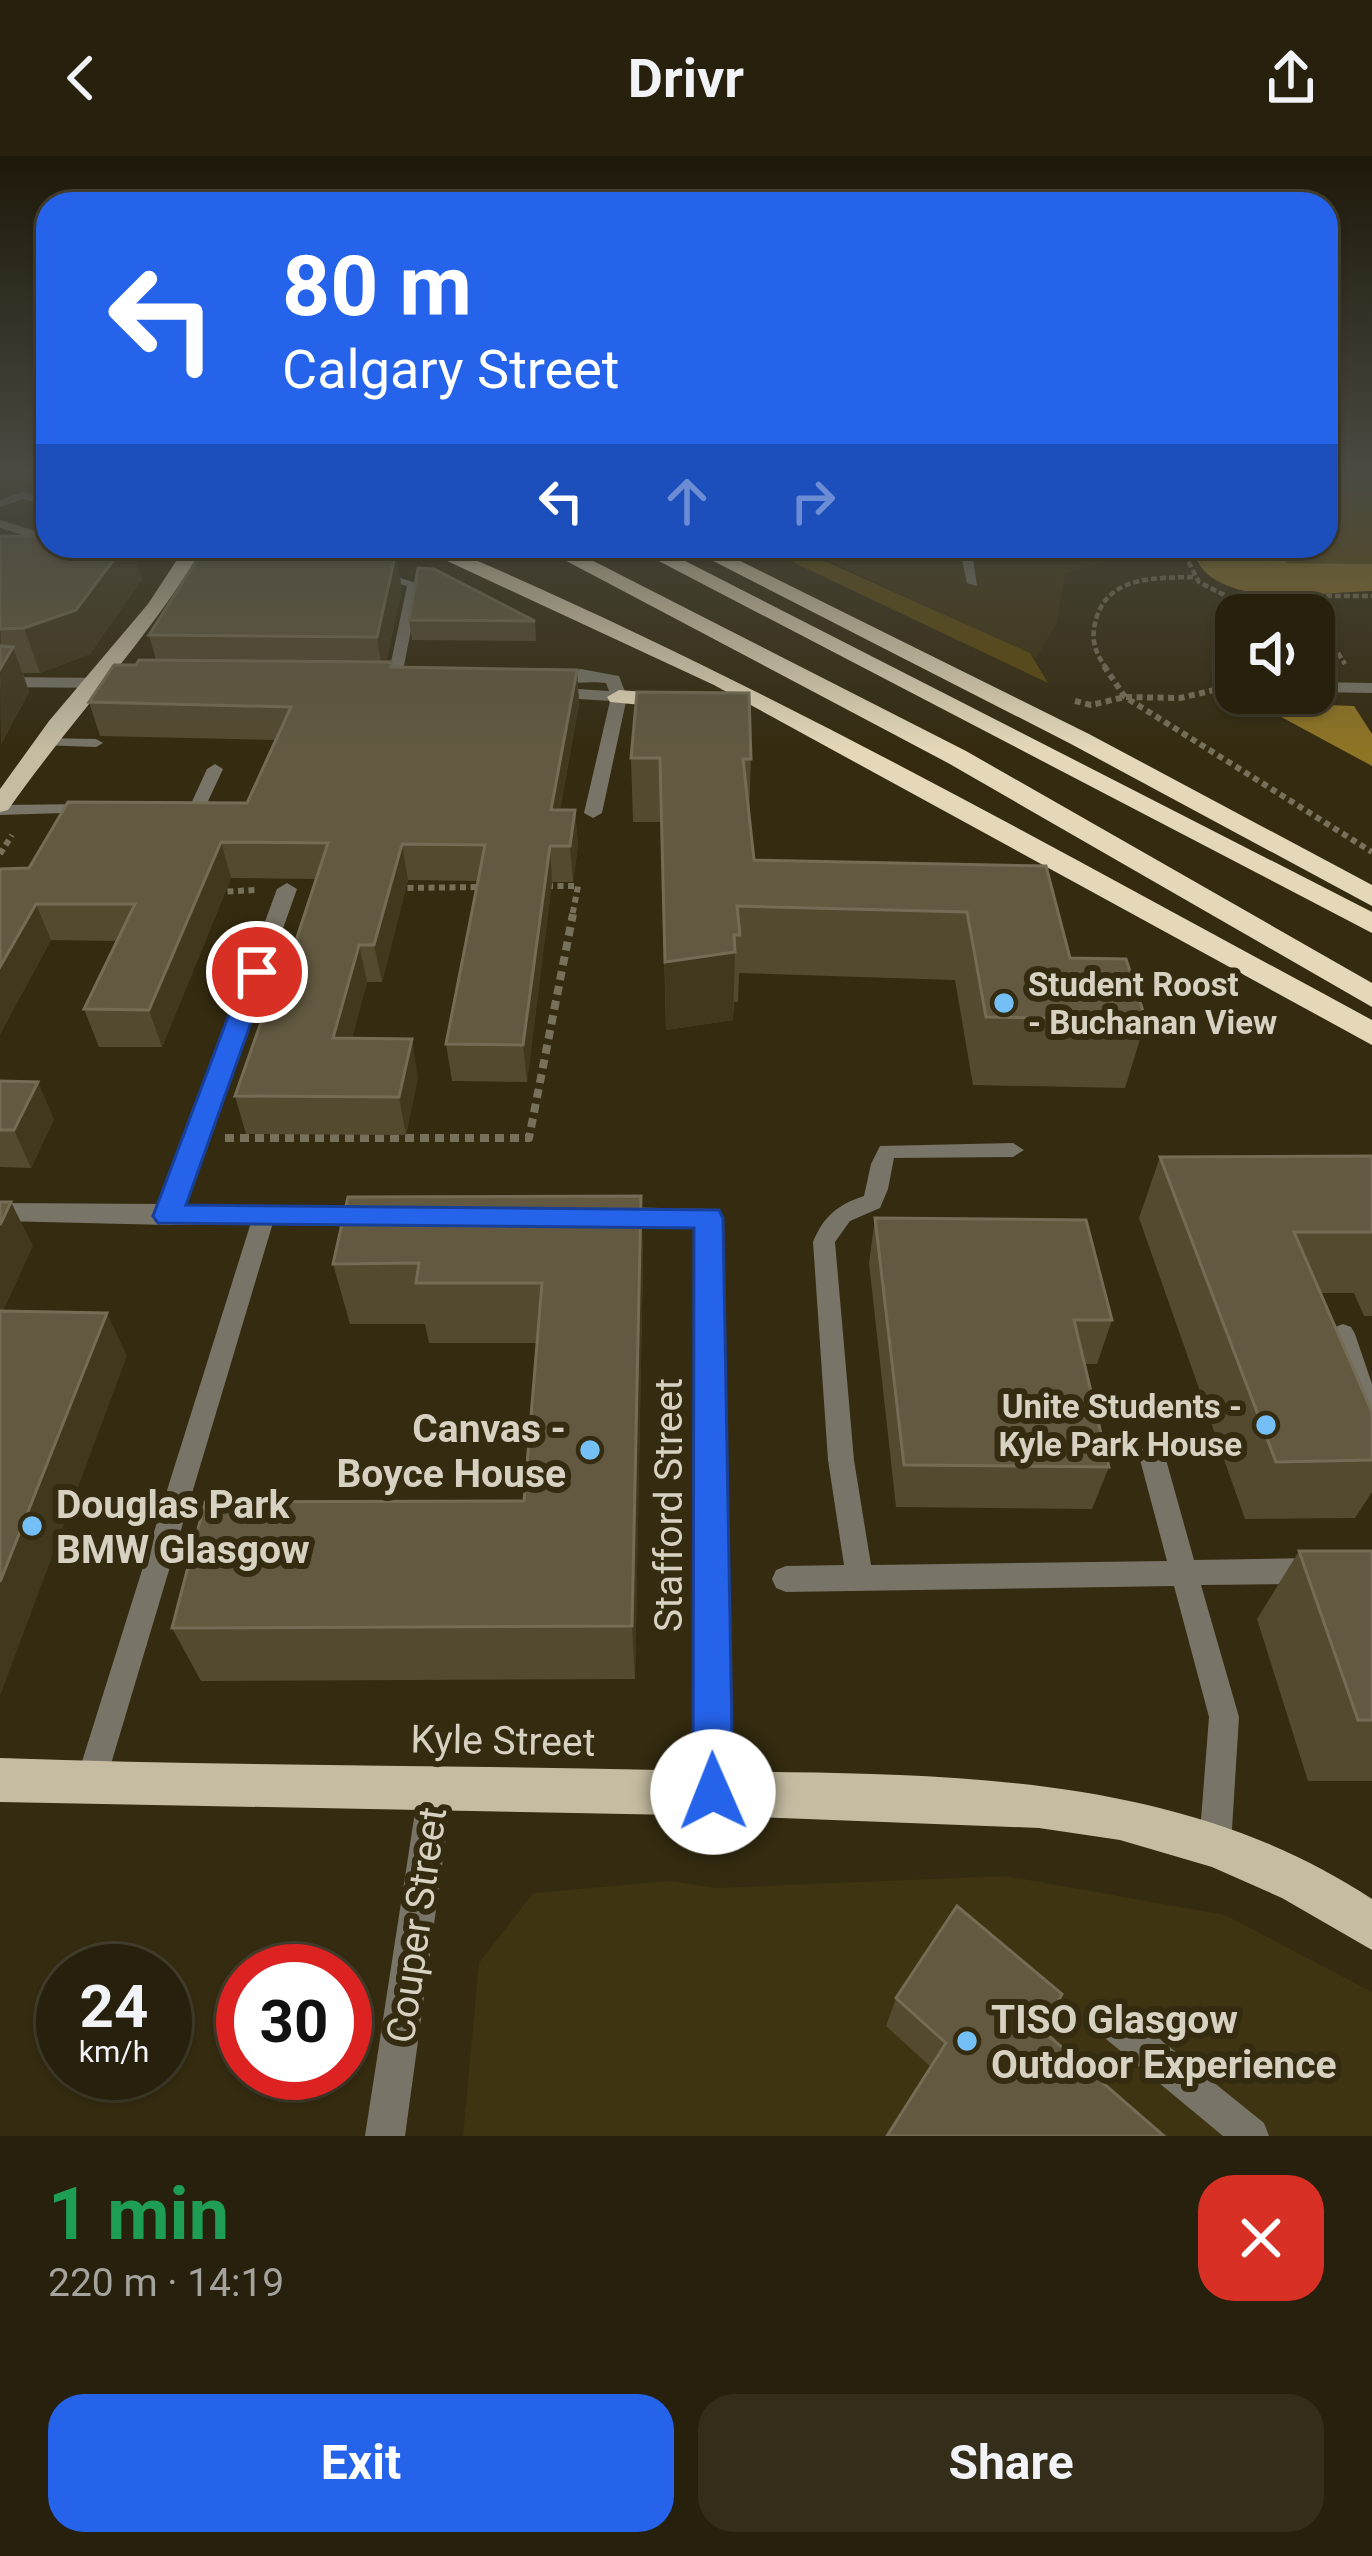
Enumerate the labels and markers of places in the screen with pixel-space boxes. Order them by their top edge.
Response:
pin [206,921,308,1023]
place label: Student Roost - Buchanan View [1028,965,1277,1042]
marker: Student Roost - Buchanan View [991,990,1017,1016]
place label: Unite Students - Kyle Park House [998,1387,1242,1464]
place label: Canvas - Boyce House [336,1406,566,1497]
marker: Unite Students - Kyle Park House [1253,1412,1279,1438]
marker: Canvas - Boyce House [577,1437,603,1463]
place label: Douglas Park BMW Glasgow [56,1482,310,1573]
marker: Douglas Park BMW Glasgow [19,1513,45,1539]
place label: TISO Glasgow Outdoor Experience [991,1997,1337,2088]
marker: TISO Glasgow Outdoor Experience [954,2028,980,2054]

